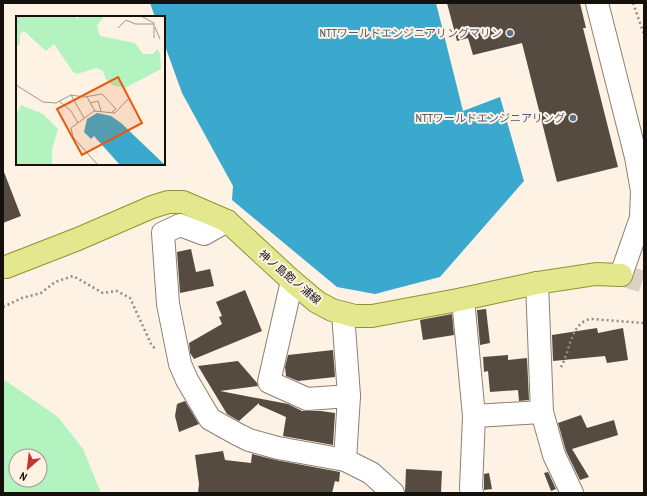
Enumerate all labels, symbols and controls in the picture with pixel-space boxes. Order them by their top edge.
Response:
inset map [16,16,165,165]
place label: NTTワールドエンジニアリングマリン [319,26,502,40]
marker: NTTワールドエンジニアリングマリン [505,28,515,38]
place label: NTTワールドエンジニアリング [415,111,565,125]
marker: NTTワールドエンジニアリング [568,113,578,123]
street label: 神ノ島飽ノ浦線 [256,247,324,307]
north arrow [8,448,48,488]
text: N [17,469,29,485]

